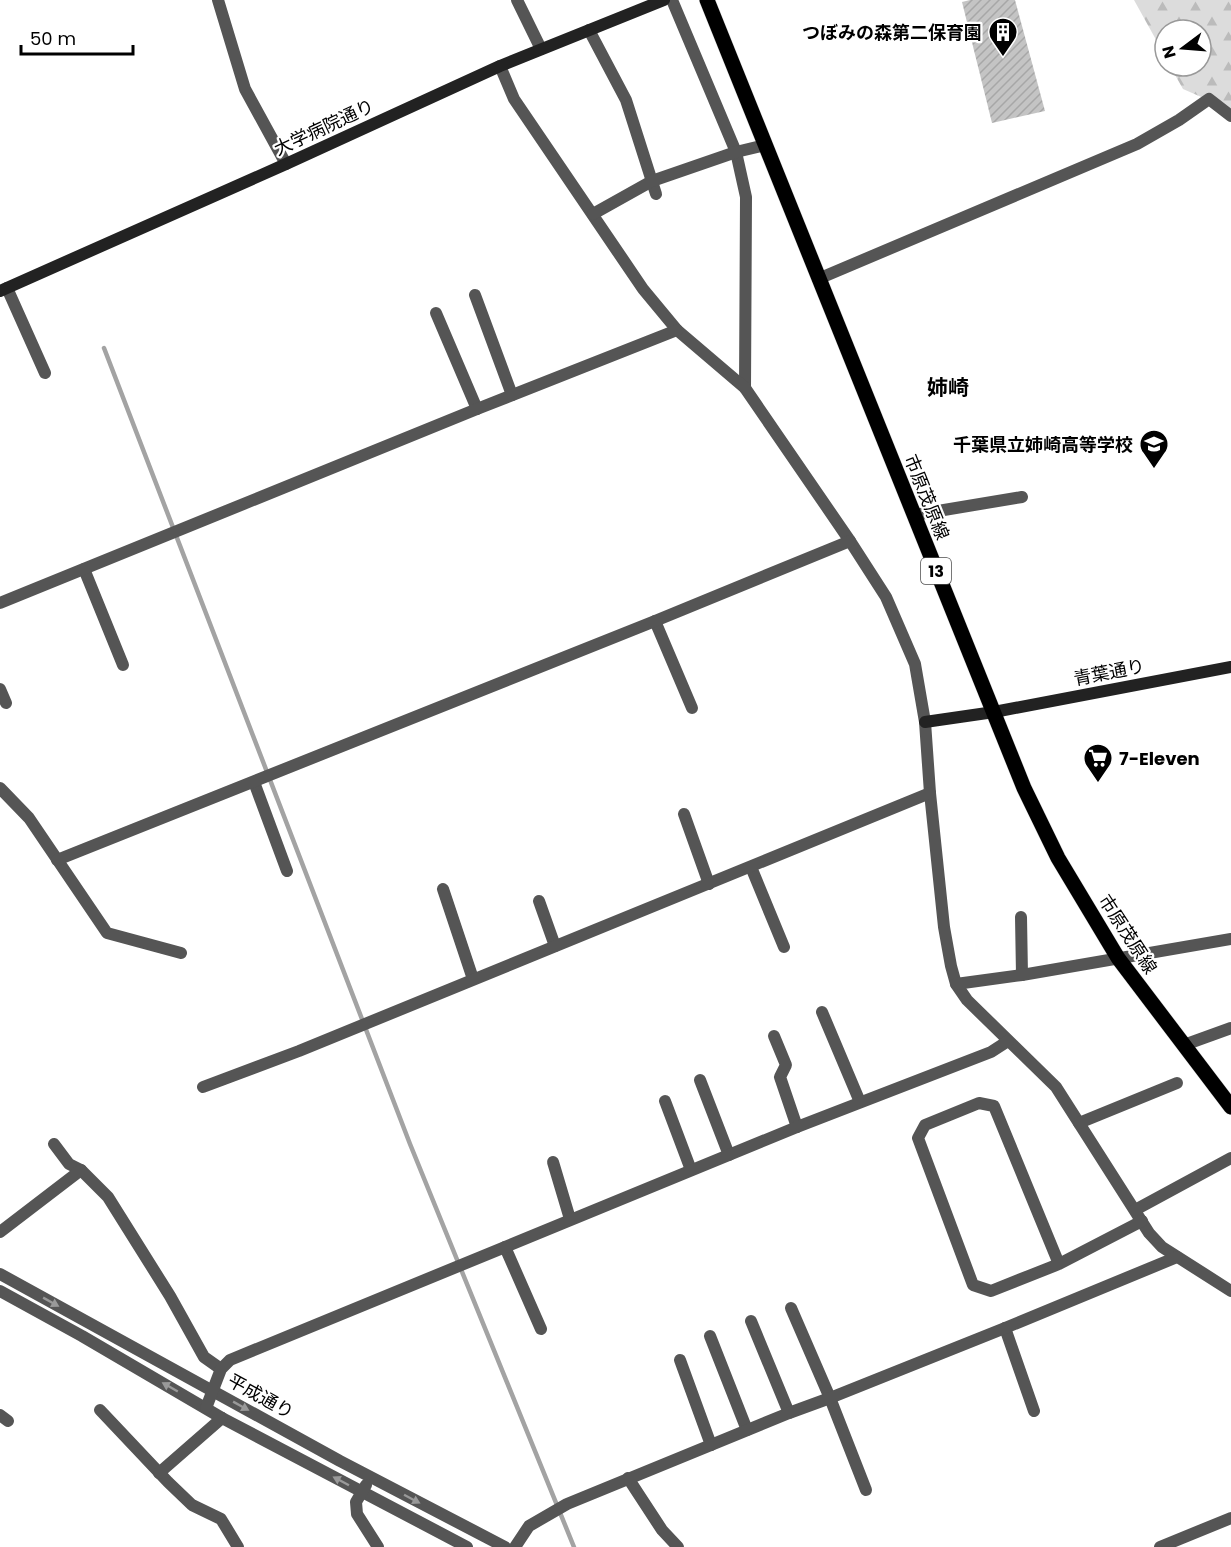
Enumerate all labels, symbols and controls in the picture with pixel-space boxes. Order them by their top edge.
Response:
building icon: つぼみの森第二保育園 [987,16,1019,58]
scale bar [21,18,134,56]
north arrow [1153,18,1213,78]
place label: つぼみの森第二保育園 [802,20,982,45]
text: 50 m [30,26,76,51]
text: N [1156,43,1182,61]
street label: 大学病院通り [270,93,378,161]
district label: 姉崎 [927,373,969,402]
school or university icon: 千葉県立姉崎高等学校 [1138,428,1170,470]
place label: 千葉県立姉崎高等学校 [953,432,1133,457]
street label: 市原茂原線 [899,451,955,543]
road number: 13 [921,558,951,584]
street label: 青葉通り [1071,653,1147,691]
supermarket icon: 7-Eleven [1082,742,1114,784]
place label: 7-Eleven [1119,746,1200,771]
street label: 市原茂原線 [1093,889,1163,979]
one-way arrow [43,1297,60,1307]
street label: 平成通り [223,1368,299,1424]
one-way arrow [162,1382,178,1393]
one-way arrow [233,1400,249,1411]
one-way arrow [332,1476,349,1486]
one-way arrow [404,1494,421,1503]

